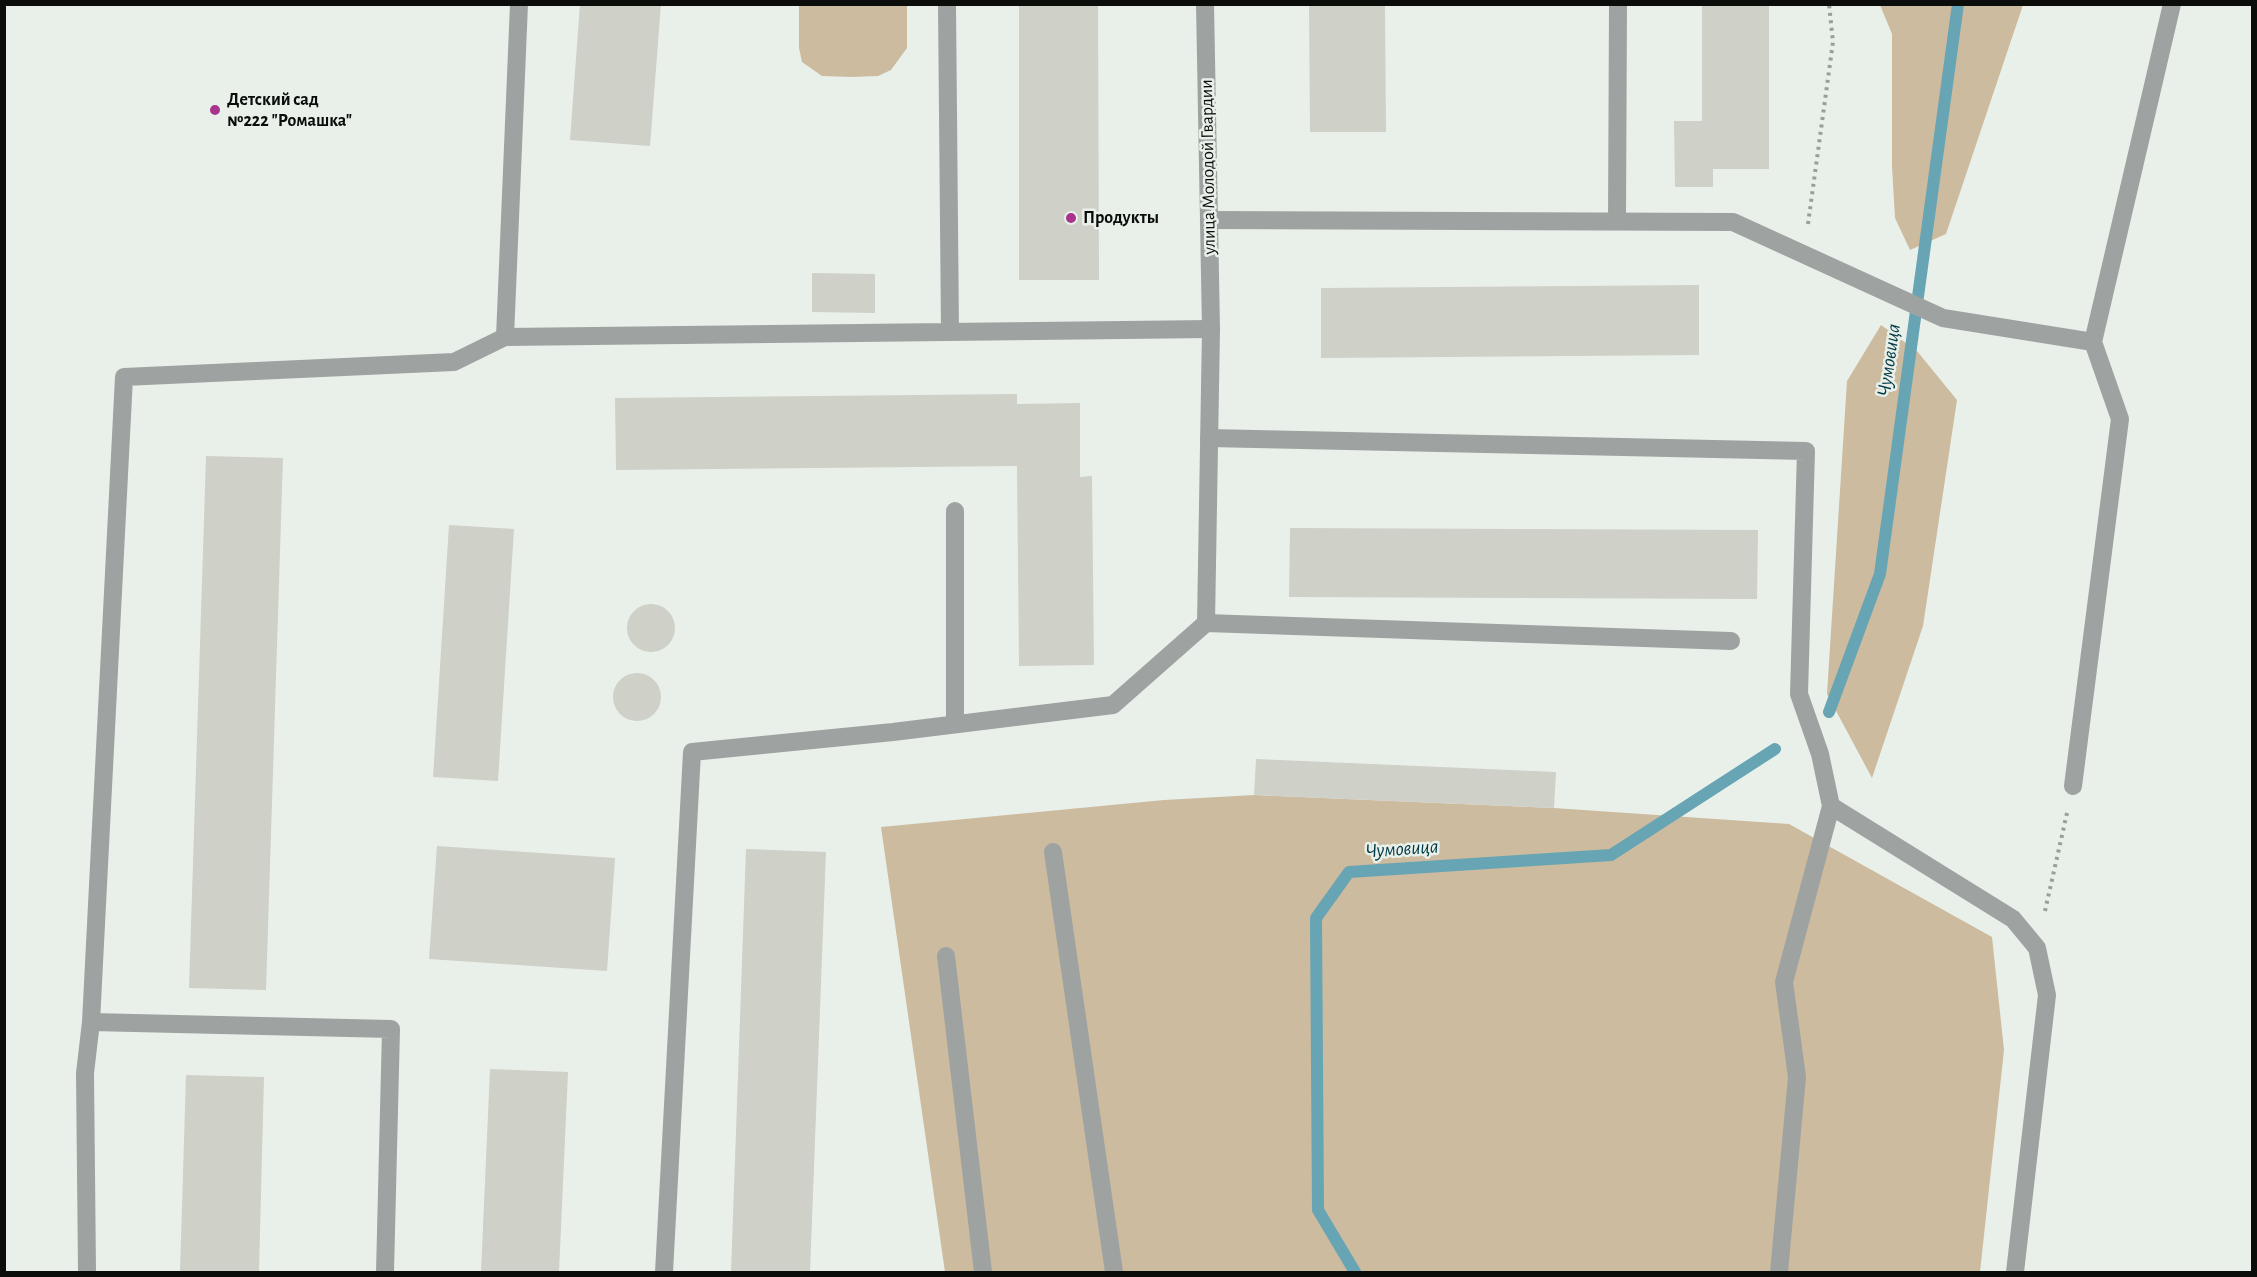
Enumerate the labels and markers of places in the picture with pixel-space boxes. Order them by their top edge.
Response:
place label: Детский сад №222 "Ромашка" [227,89,352,132]
marker: Детский сад №222 "Ромашка" [208,103,222,117]
place label: Продукты [1083,207,1159,229]
marker: Продукты [1064,211,1078,225]

